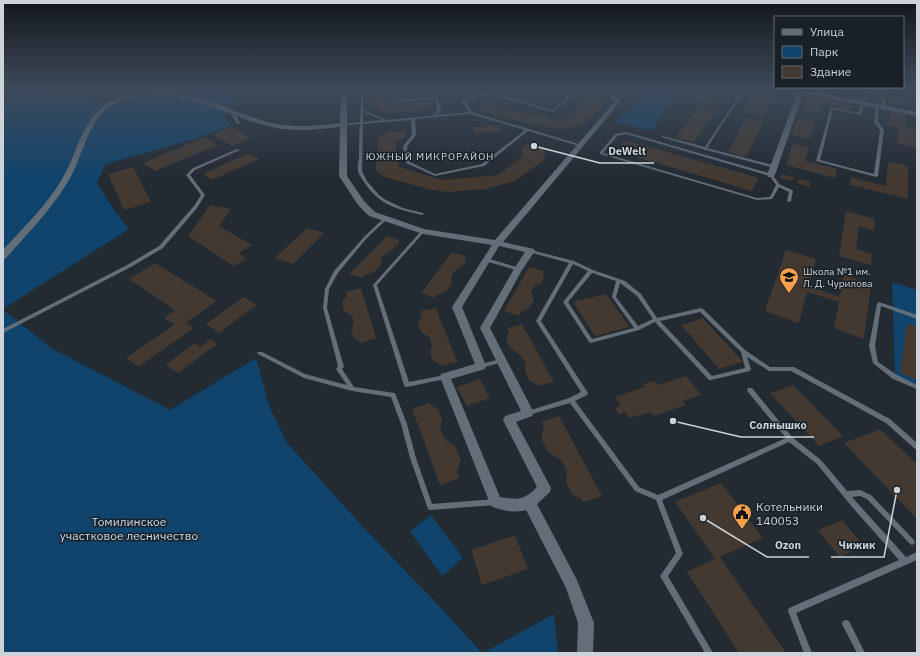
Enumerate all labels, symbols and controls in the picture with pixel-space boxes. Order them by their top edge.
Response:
legend [774,16,904,88]
text: Улица [810,24,844,39]
text: Парк [810,44,839,59]
text: Здание [810,64,852,79]
callout: DeWelt [600,140,654,163]
text: DeWelt [608,144,646,158]
district label: ЮЖНЫЙ МИКРОРАЙОН [366,150,494,163]
place label: Школа №1 им. Л. Д. Чурилова [803,265,873,290]
school or university icon: Школа №1 им. Л. Д. Чурилова [778,266,800,294]
callout: Солнышко [741,414,814,437]
text: Солнышко [749,418,807,432]
place label: Котельники 140053 [756,499,823,528]
public building icon: Котельники 140053 [731,502,753,530]
park label: Томилинское участковое лесничество [60,514,198,543]
callout: Ozon [767,534,809,557]
callout: Чижик [831,534,884,557]
text: Ozon [775,538,801,552]
text: Чижик [839,538,876,552]

